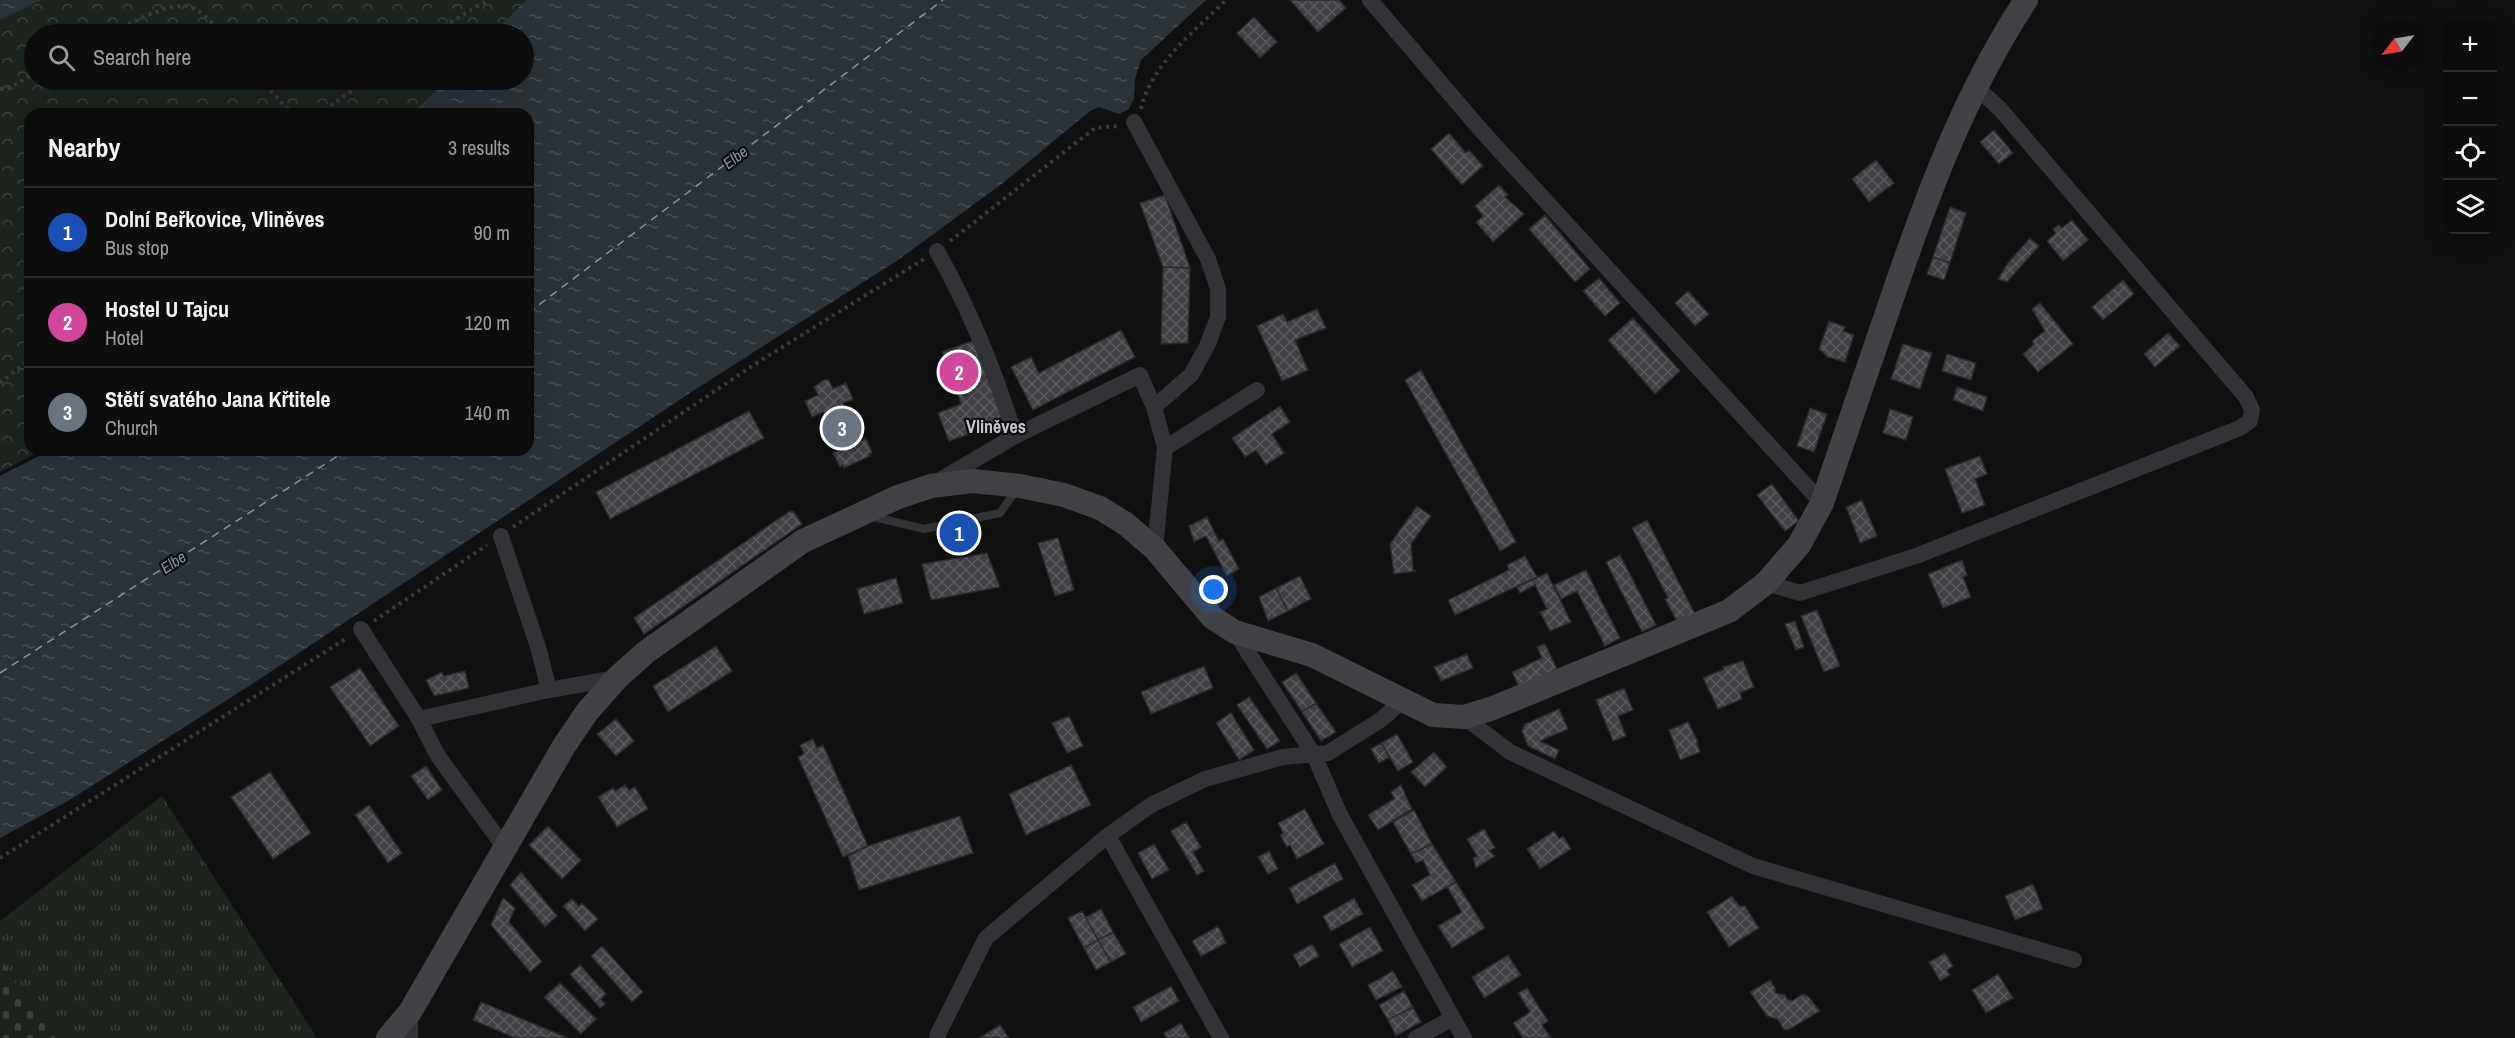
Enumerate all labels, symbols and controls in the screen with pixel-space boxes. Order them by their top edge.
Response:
north arrow [2371,18,2425,72]
map controls [2443,18,2497,234]
button: + [2443,18,2497,72]
search box [24,24,534,90]
icon: search [45,41,78,74]
text: Search here [93,42,191,72]
button: − [2443,72,2497,126]
button: locate [2443,126,2497,180]
text: Nearby [48,130,120,165]
text: 3 results [448,134,510,161]
water label: Elbe [718,140,752,174]
button: layers [2443,180,2497,234]
text: Dolní Beřkovice, Vliněves [105,204,325,234]
text: 1 [63,219,72,246]
text: 90 m [474,219,510,246]
text: Bus stop [105,234,169,261]
text: Hostel U Tajcu [105,294,229,324]
text: 2 [63,309,72,336]
text: 120 m [464,309,510,336]
text: Hotel [105,324,143,351]
pin: 2 [940,350,978,394]
text: Stětí svatého Jana Křtitele [105,384,331,414]
text: 3 [63,399,72,426]
text: 140 m [464,399,510,426]
pin: 3 [822,406,862,450]
text: Church [105,414,158,441]
district label: Vliněves [966,414,1026,439]
pin: 1 [940,510,978,556]
water label: Elbe [156,546,190,578]
your location [1199,575,1228,604]

